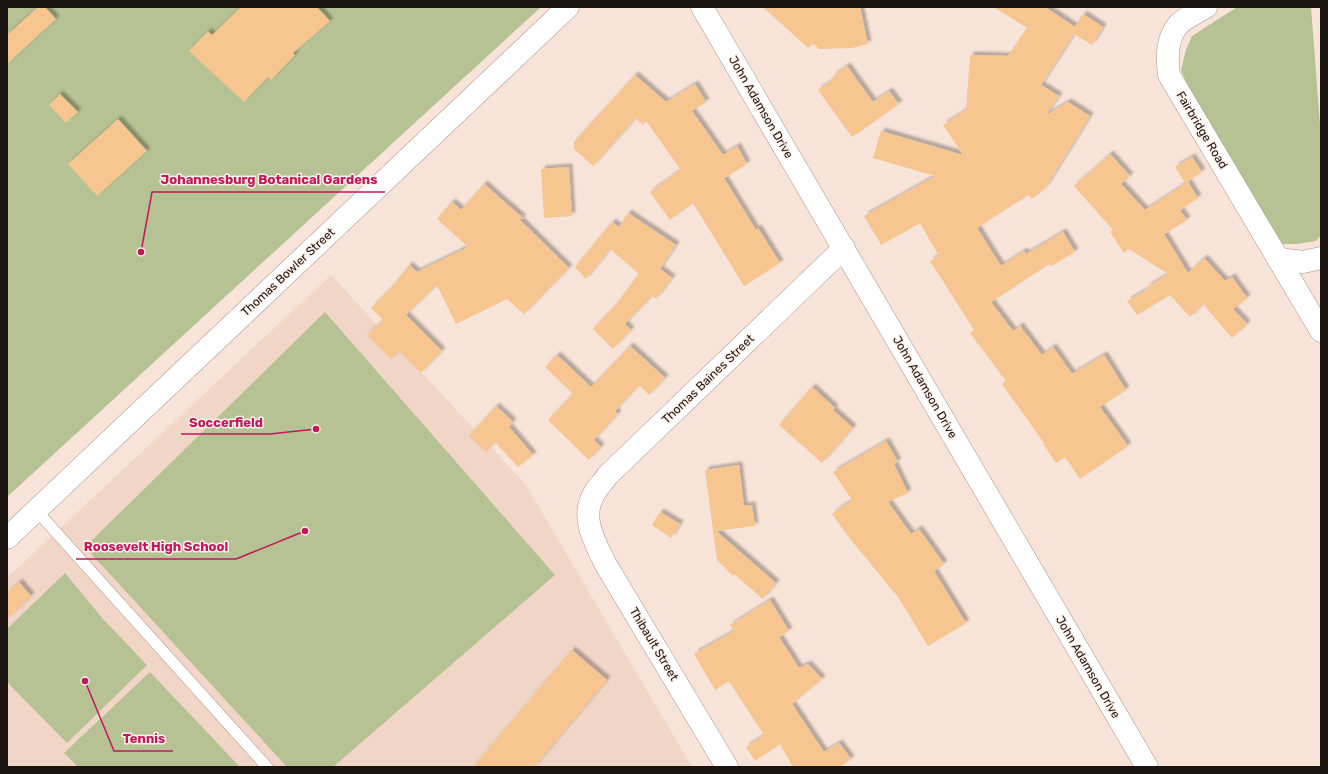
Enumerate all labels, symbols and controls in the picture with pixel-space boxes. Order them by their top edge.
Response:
street label: John Adamson Drive [726,53,796,161]
street label: Fairbridge Road [1173,89,1231,171]
callout: Johannesburg Botanical Gardens [152,167,385,192]
text: Johannesburg Botanical Gardens [161,172,377,187]
street label: Thomas Bowler Street [238,225,338,319]
street label: Thomas Baines Street [659,331,757,427]
street label: John Adamson Drive [890,333,960,441]
callout: Soccerfield [181,409,270,434]
text: Soccerfield [189,415,263,430]
callout: Roosevelt High School [76,534,236,559]
text: Roosevelt High School [84,539,228,554]
street label: Thibault Street [627,605,682,684]
street label: John Adamson Drive [1053,613,1123,721]
callout: Tennis [114,726,173,751]
text: Tennis [123,731,165,746]

